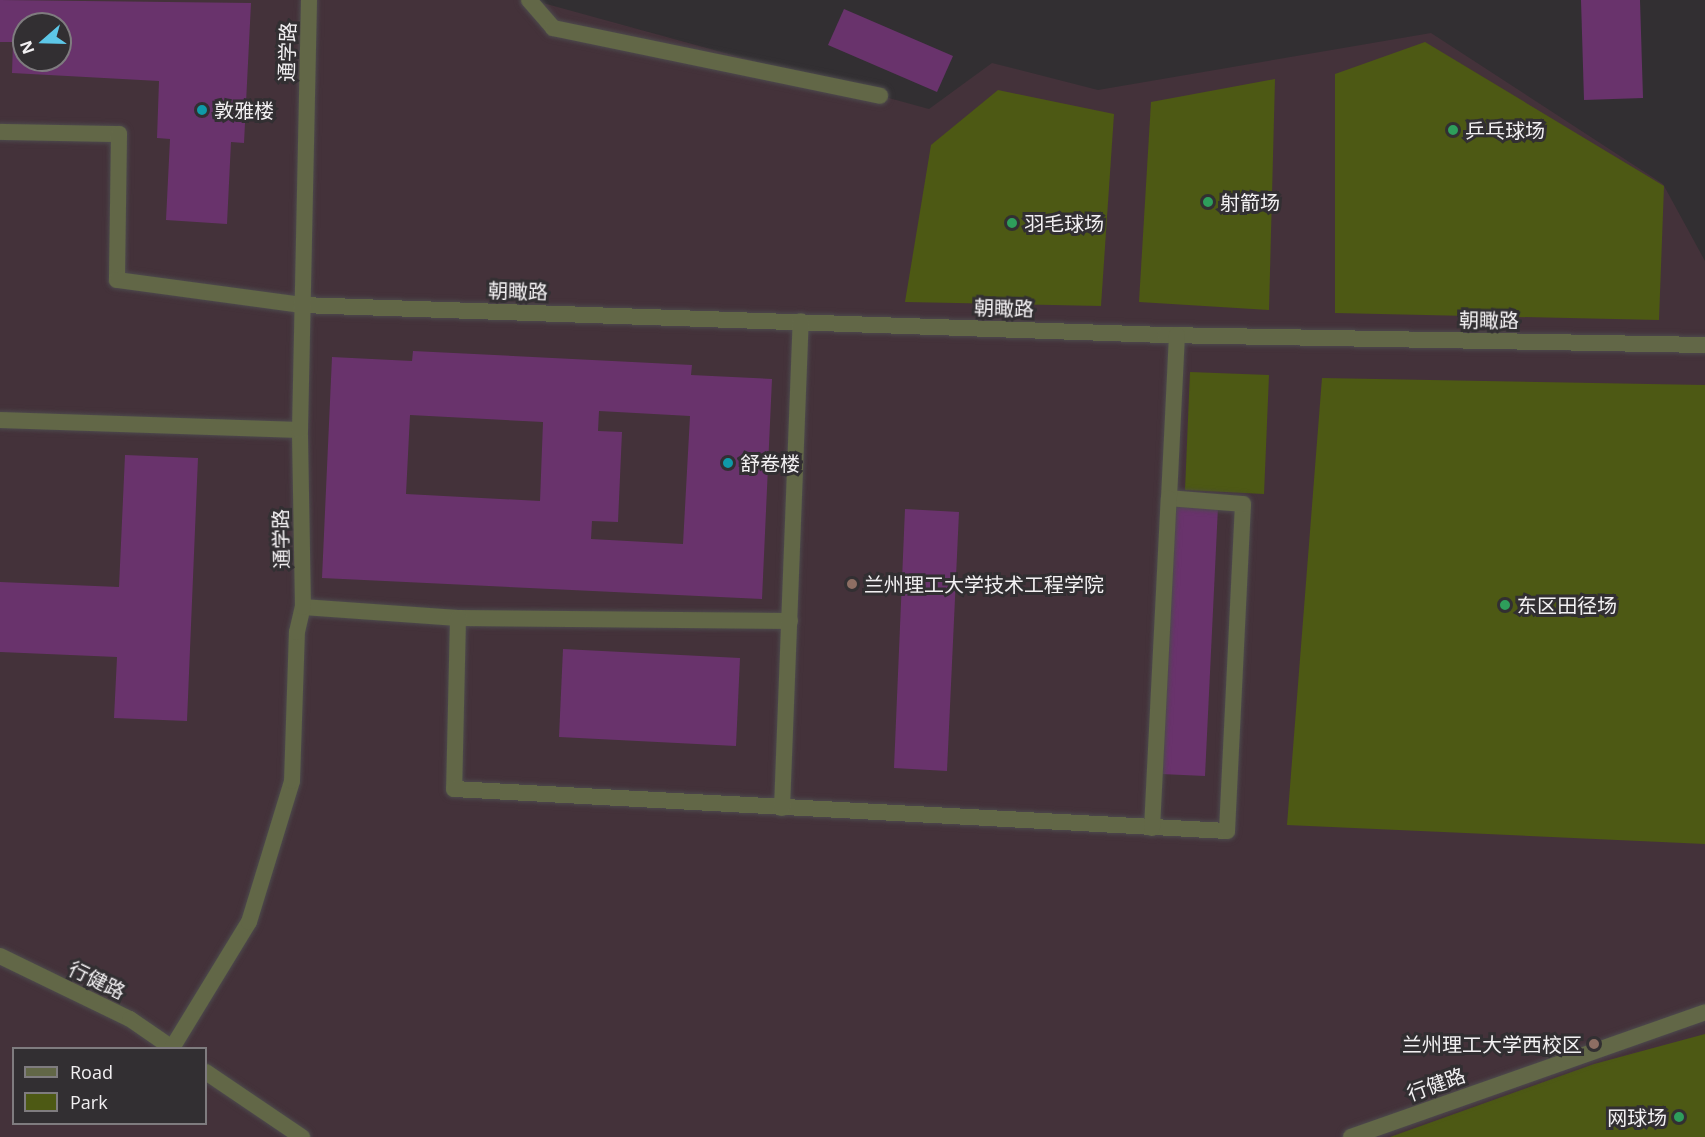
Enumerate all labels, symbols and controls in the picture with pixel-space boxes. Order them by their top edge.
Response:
north arrow [12,12,72,72]
street label: 通学路 [274,22,300,82]
text: N [14,38,40,57]
place label: 敦雅楼 [214,98,274,122]
marker: 敦雅楼 [195,103,209,117]
place label: 乒乓球场 [1465,118,1545,142]
marker: 乒乓球场 [1446,123,1460,137]
place label: 射箭场 [1220,190,1280,214]
marker: 射箭场 [1201,195,1215,209]
place label: 羽毛球场 [1024,211,1104,235]
marker: 羽毛球场 [1005,216,1019,230]
street label: 朝瞰路 [488,278,548,304]
street label: 朝瞰路 [974,295,1034,321]
street label: 朝瞰路 [1459,307,1519,333]
place label: 舒卷楼 [740,451,800,475]
marker: 舒卷楼 [721,456,735,470]
street label: 通学路 [268,509,294,569]
place label: 兰州理工大学技术工程学院 [864,572,1104,596]
marker: 兰州理工大学技术工程学院 [845,577,859,591]
place label: 东区田径场 [1517,593,1617,617]
marker: 东区田径场 [1498,598,1512,612]
street label: 行健路 [65,956,129,1004]
place label: 兰州理工大学西校区 [1402,1032,1582,1056]
marker: 兰州理工大学西校区 [1587,1037,1601,1051]
legend [12,1047,207,1125]
text: Road [70,1060,113,1084]
street label: 行健路 [1404,1062,1468,1106]
text: Park [70,1090,108,1114]
place label: 网球场 [1607,1105,1667,1129]
marker: 网球场 [1672,1110,1686,1124]

